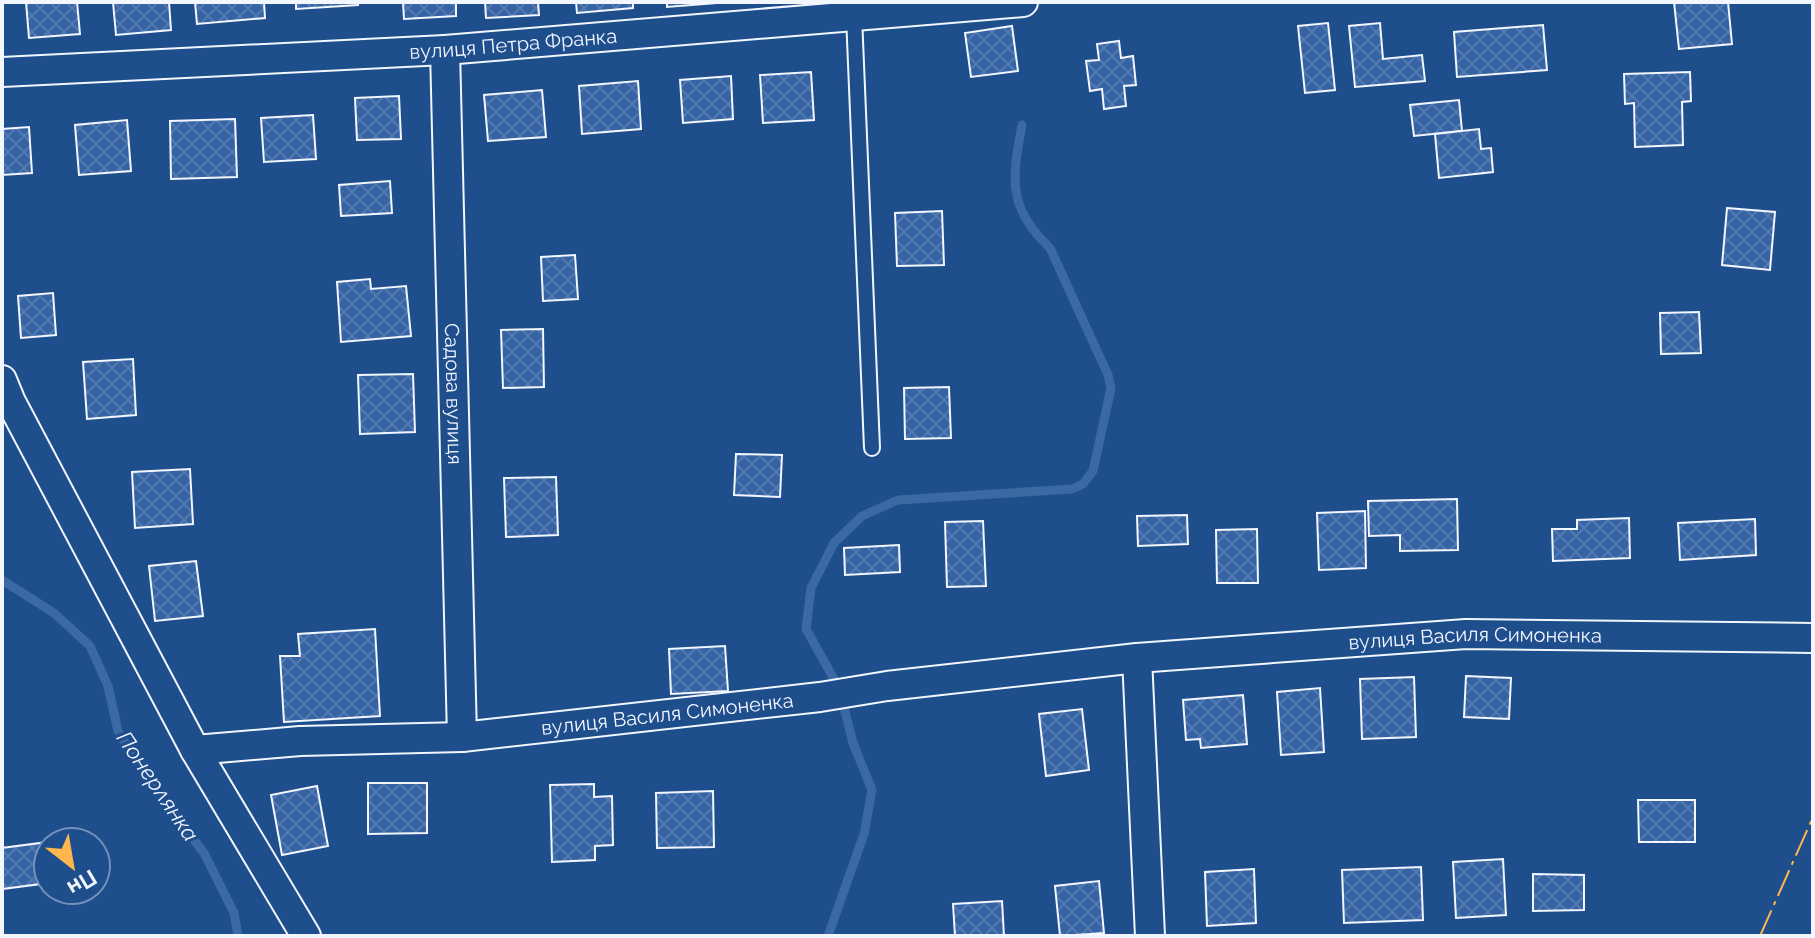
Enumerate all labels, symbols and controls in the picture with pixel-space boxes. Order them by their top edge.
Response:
street label: вулиця Петра Франка [409,24,618,64]
street label: Садова вулиця [440,323,467,465]
street label: вулиця Василя Симоненка [1348,622,1602,655]
street label: вулиця Василя Симоненка [540,688,795,740]
water label: Понерлянка [112,726,204,846]
north arrow [32,826,112,906]
text: Пн [63,864,102,902]

